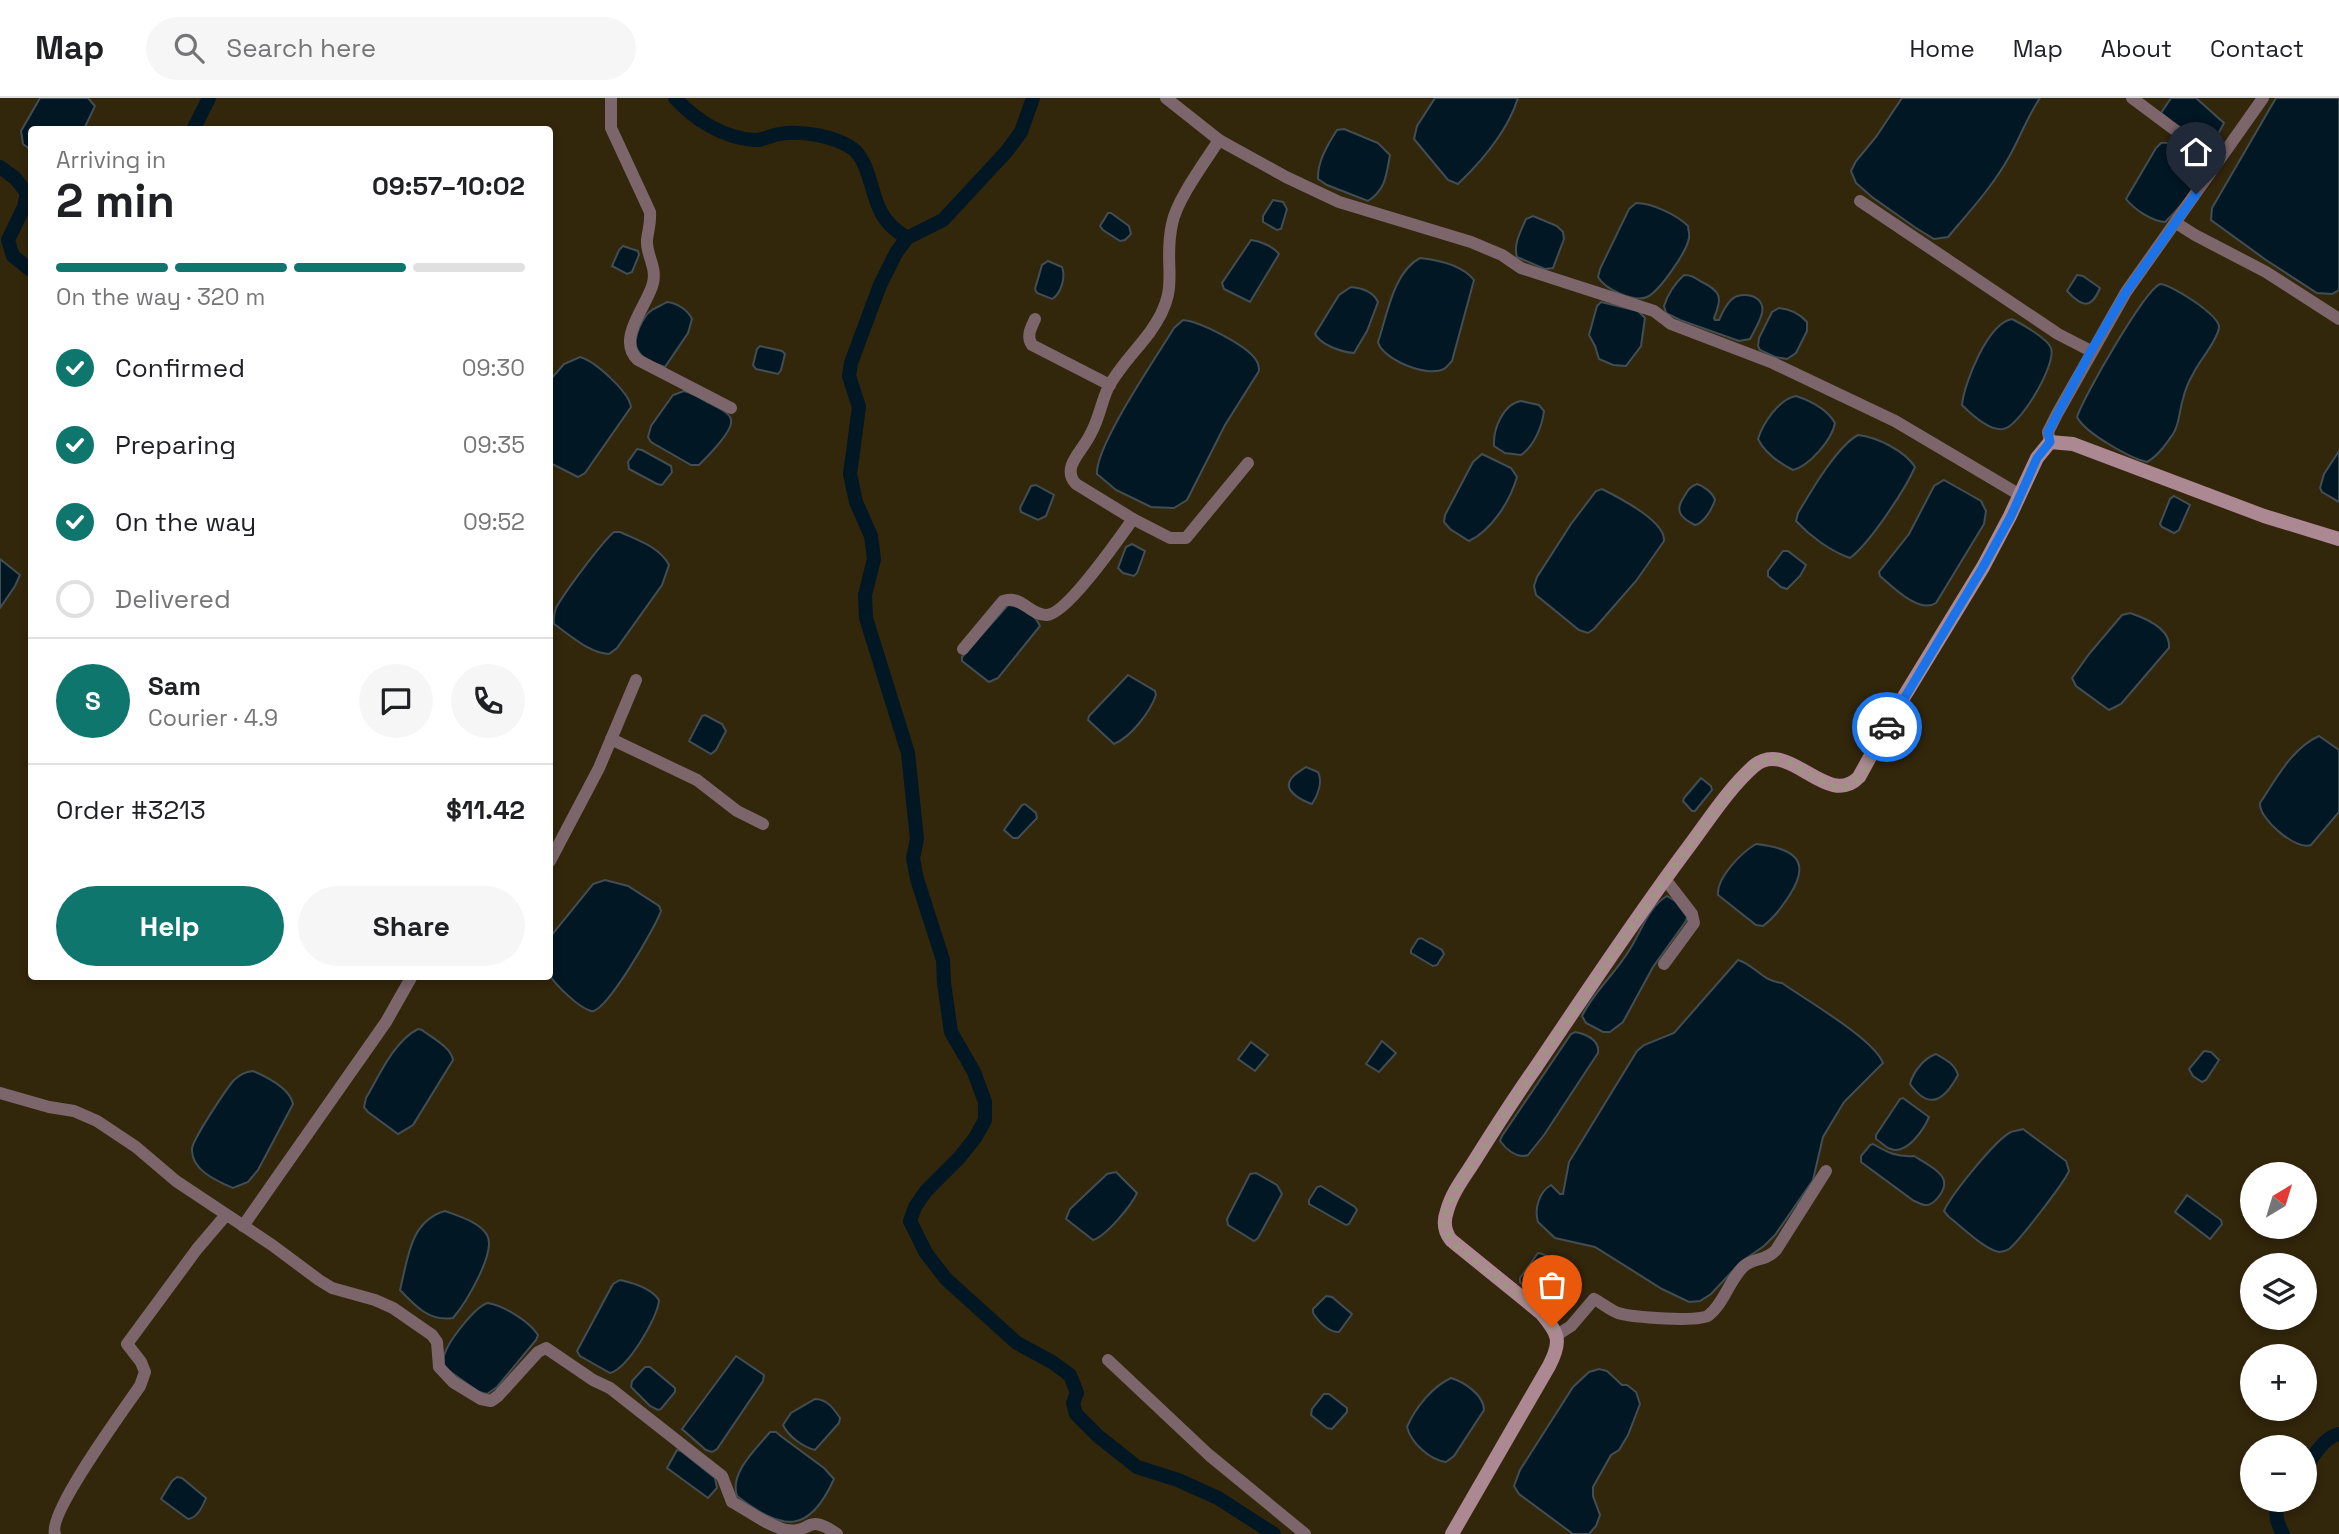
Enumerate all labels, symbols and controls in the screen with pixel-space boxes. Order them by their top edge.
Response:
search box [146,17,636,80]
text: Map [35,27,104,69]
icon: search [170,29,208,67]
text: Search here [226,31,376,65]
text: Home [1909,33,1975,64]
text: Map [2013,33,2063,64]
text: About [2101,33,2172,64]
text: Contact [2210,33,2304,64]
pin [2166,122,2226,194]
icon: home [2177,133,2215,171]
text: Arriving in [56,145,166,175]
text: 09:57–10:02 [372,169,525,203]
text: 2 min [56,172,175,230]
text: On the way · 320 m [56,282,265,312]
icon: check [56,349,94,387]
text: Confirmed [115,351,245,385]
text: 09:30 [462,353,525,383]
icon: check [56,426,94,464]
text: Preparing [115,428,236,462]
text: 09:35 [463,430,525,460]
icon: check [56,503,94,541]
text: On the way [115,505,256,539]
text: 09:52 [463,507,525,537]
text: Delivered [115,582,231,616]
button: chat [359,664,433,738]
button: phone [451,664,525,738]
text: Sam [148,669,201,703]
text: S [85,684,101,718]
courier [1852,692,1922,762]
text: Courier · 4.9 [148,703,278,733]
icon: car [1868,708,1906,746]
text: Order #3213 [56,793,206,827]
text: $11.42 [446,793,525,827]
button: Help [56,886,284,966]
button: Share [298,886,525,966]
north arrow [2240,1162,2317,1239]
map controls [2240,1162,2317,1512]
button: layers [2240,1253,2317,1330]
pin [1522,1255,1582,1327]
icon: bag [1533,1266,1571,1304]
button: + [2240,1344,2317,1421]
button: − [2240,1435,2317,1512]

